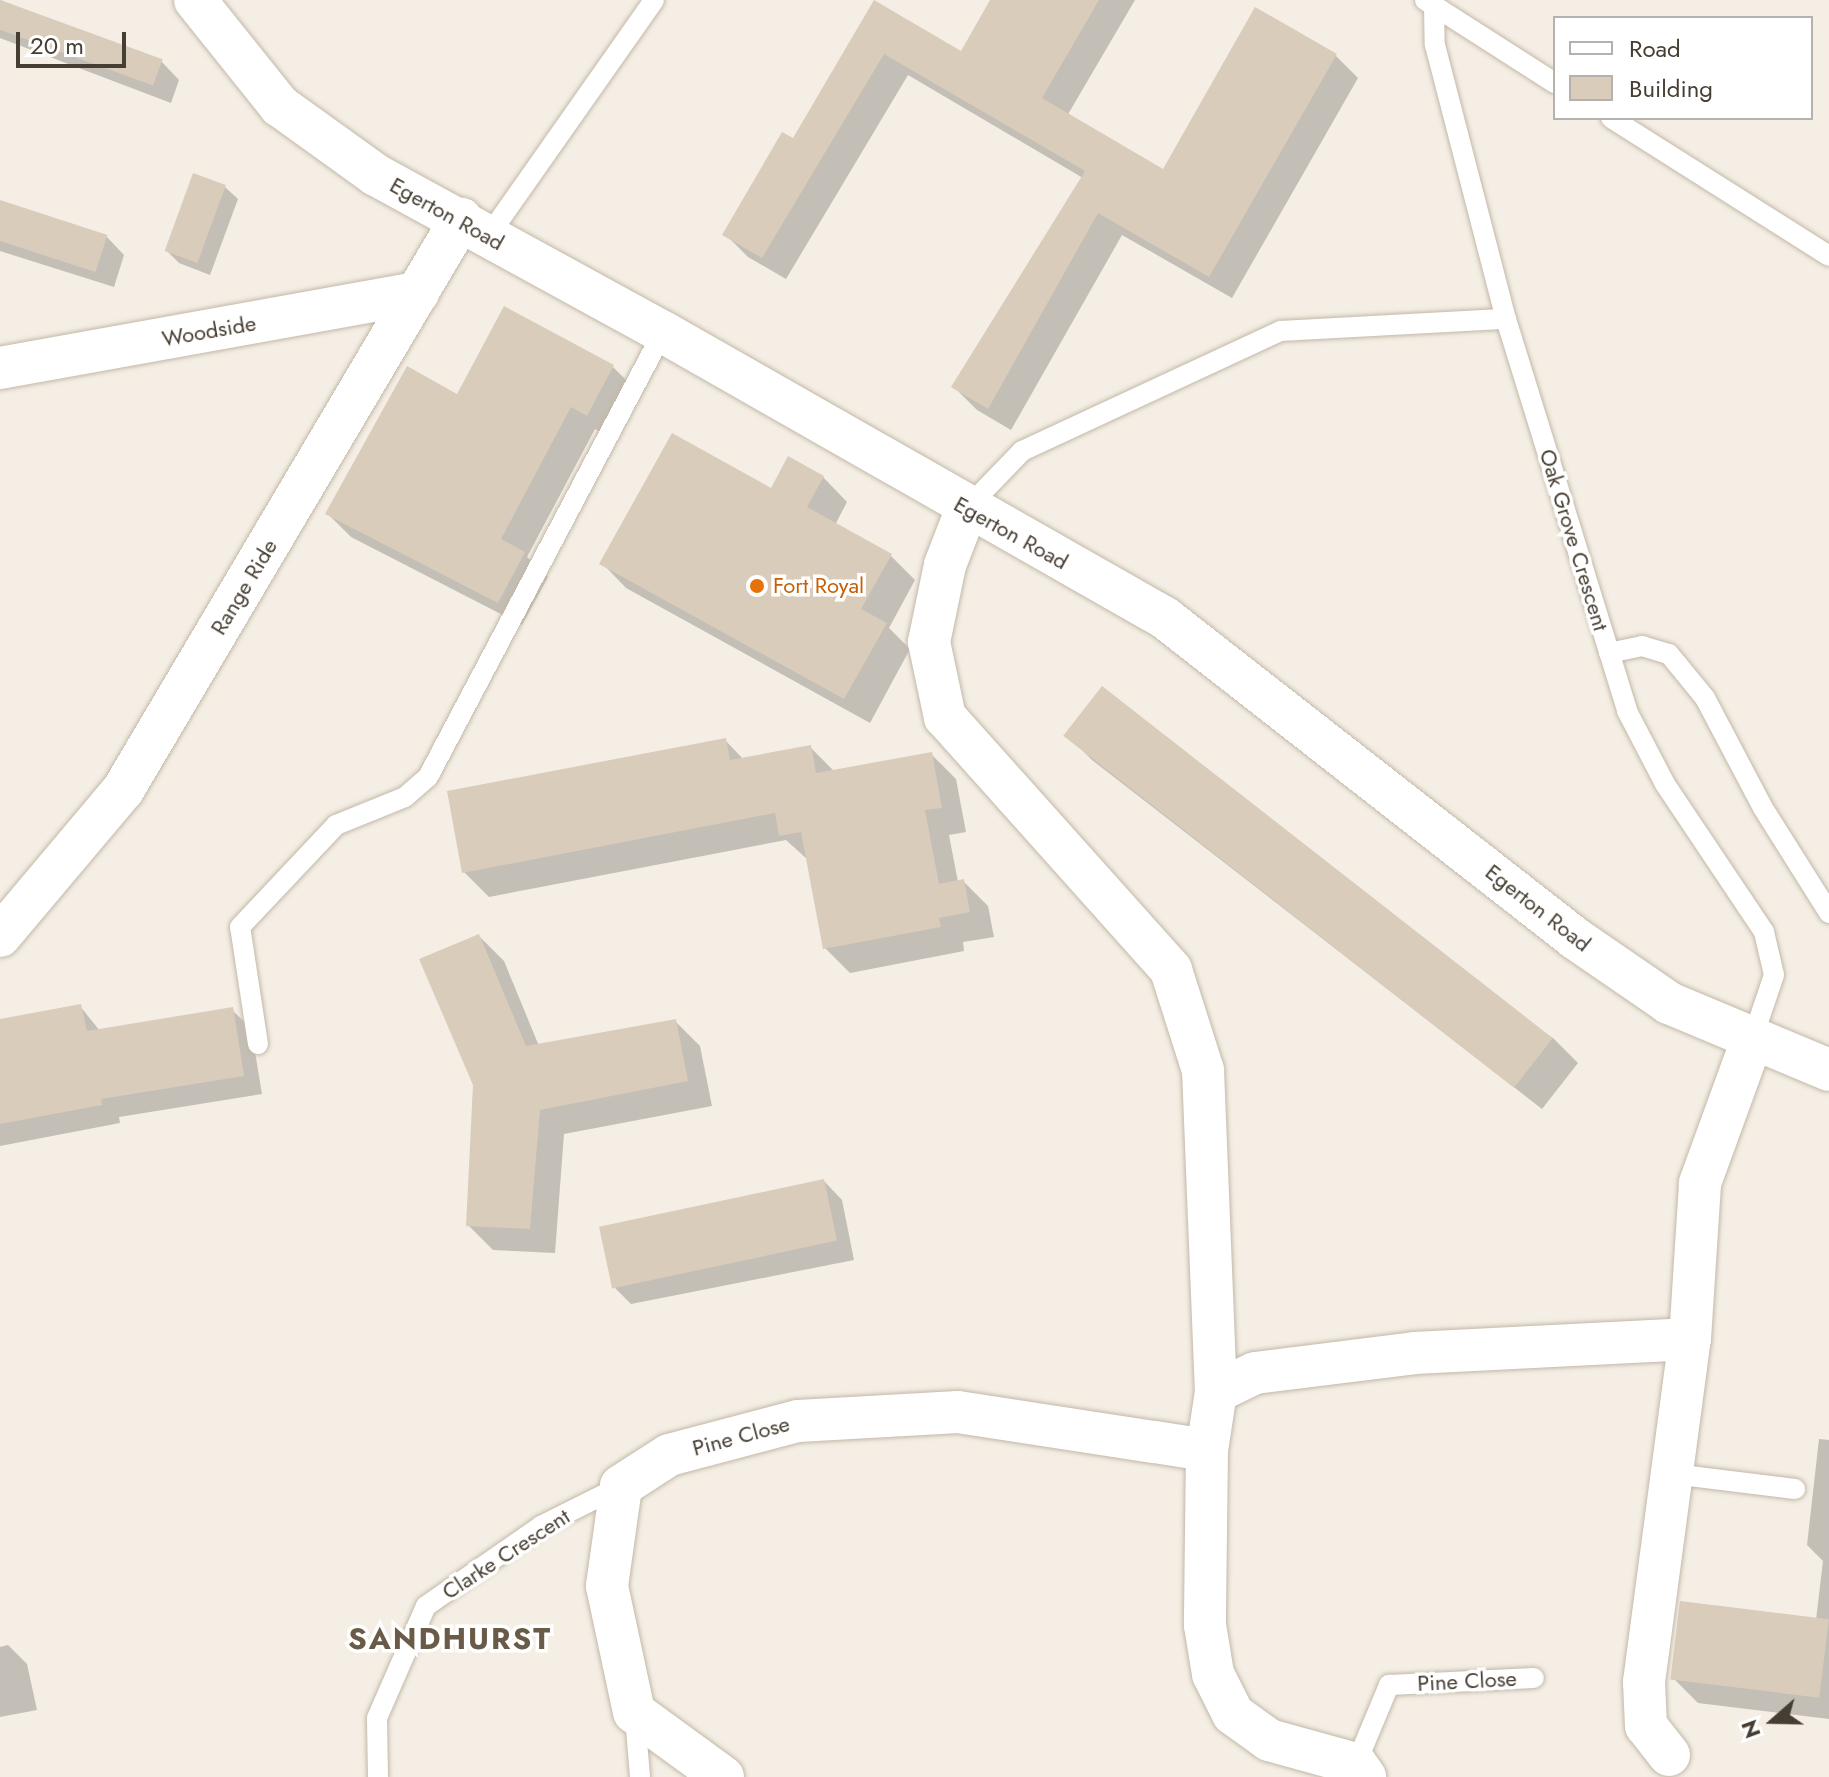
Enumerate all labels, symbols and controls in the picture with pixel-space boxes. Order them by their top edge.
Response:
scale bar [20,16,130,66]
legend [1553,16,1813,120]
text: 20 m [30,28,84,63]
text: Road [1629,31,1681,66]
text: Building [1629,71,1713,106]
street label: Egerton Road [385,172,509,256]
street label: Woodside [160,310,258,352]
street label: Oak Grove Crescent [1534,446,1614,634]
street label: Egerton Road [949,491,1073,575]
street label: Range Ride [205,534,283,640]
place label: Fort Royal [773,573,864,599]
marker: Fort Royal [748,577,766,595]
street label: Egerton Road [1480,859,1596,957]
street label: Pine Close [689,1410,793,1462]
street label: Clarke Crescent [437,1503,575,1605]
district label: SANDHURST [348,1621,552,1657]
street label: Pine Close [1417,1665,1517,1697]
north arrow [1733,1681,1813,1761]
text: N [1732,1716,1768,1743]

